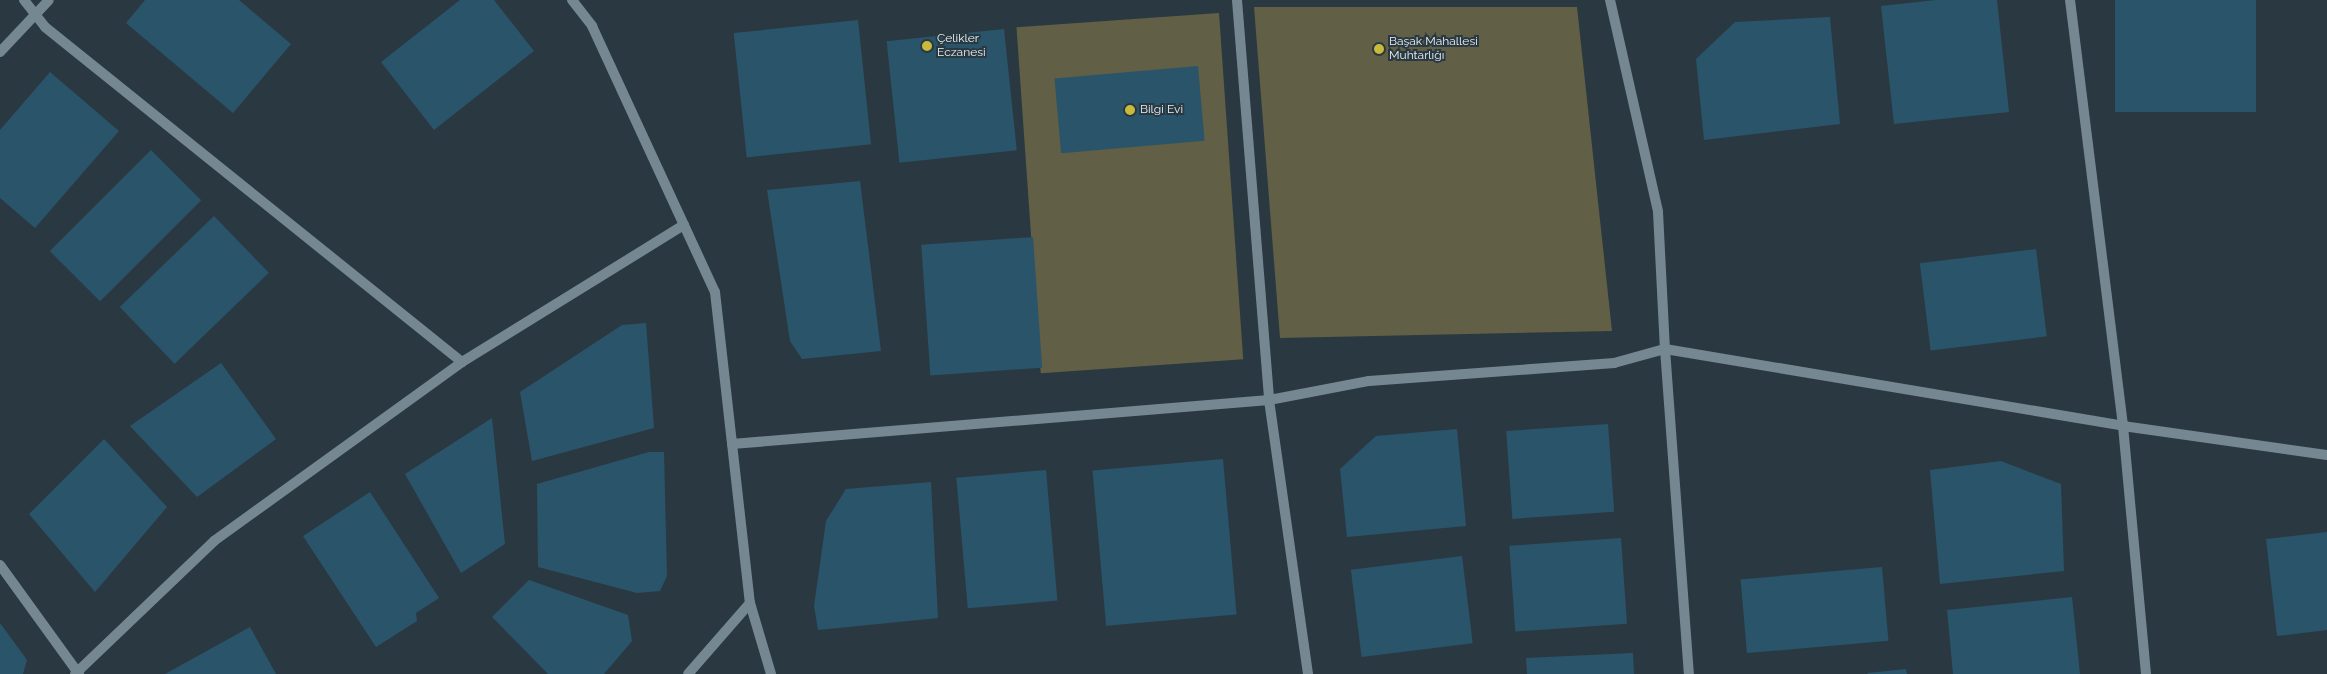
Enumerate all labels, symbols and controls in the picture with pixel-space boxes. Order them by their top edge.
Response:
place label: Çelikler Eczanesi [937,32,986,60]
place label: Başak Mahallesi Muhtarlığı [1389,35,1478,63]
marker: Çelikler Eczanesi [921,40,933,52]
marker: Başak Mahallesi Muhtarlığı [1373,43,1385,55]
place label: Bilgi Evi [1140,103,1183,117]
marker: Bilgi Evi [1124,104,1136,116]

